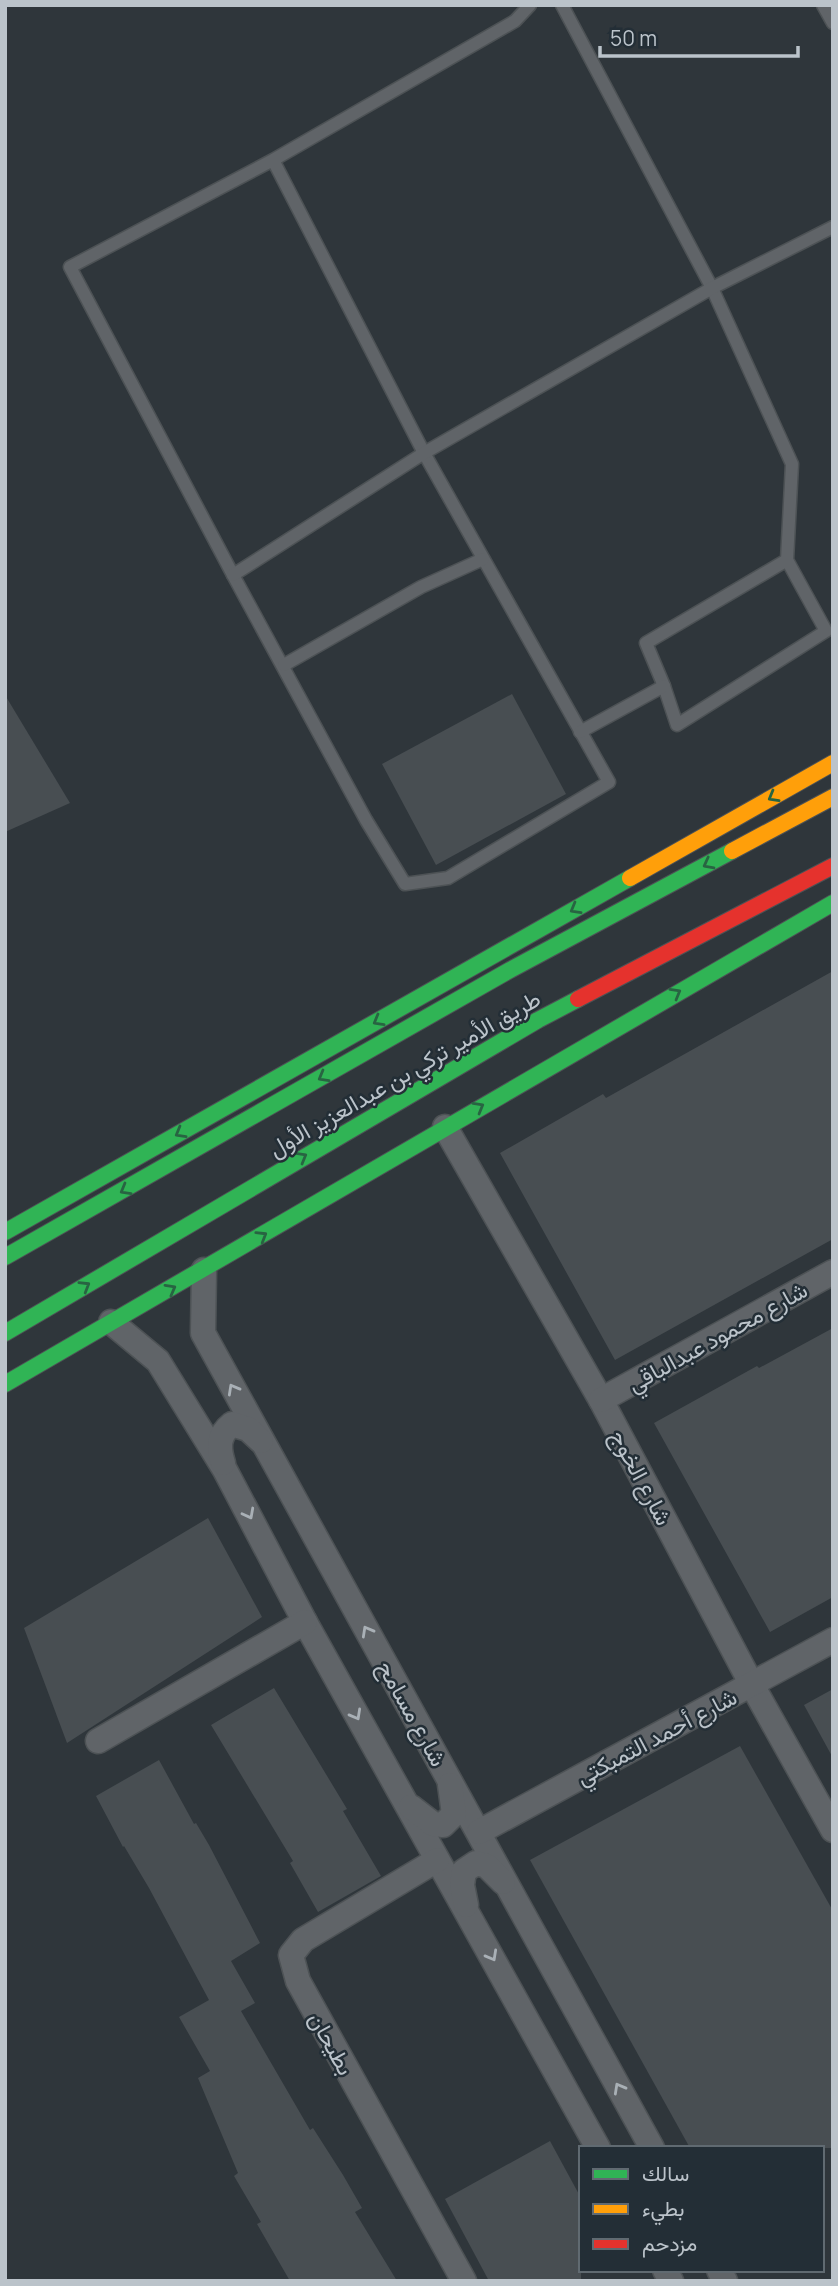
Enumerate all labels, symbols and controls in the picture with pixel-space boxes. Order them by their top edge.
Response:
scale bar [600,14,798,58]
text: 50 m [610,24,657,52]
one-way arrow [768,789,781,802]
one-way arrow [703,856,715,869]
one-way arrow [570,901,583,914]
street label: طريق الأمير تركي بن عبدالعزيز الأول [262,982,548,1168]
one-way arrow [668,989,681,1002]
one-way arrow [372,1013,385,1026]
one-way arrow [317,1069,330,1082]
one-way arrow [472,1102,485,1115]
one-way arrow [174,1125,187,1138]
one-way arrow [295,1153,308,1166]
one-way arrow [120,1182,133,1195]
one-way arrow [255,1231,268,1244]
street label: شارع محمود عبدالباقي [621,1273,815,1402]
one-way arrow [78,1281,91,1294]
one-way arrow [163,1284,176,1297]
one-way arrow [228,1384,242,1397]
street label: شارع الخوج [603,1424,681,1531]
one-way arrow [240,1507,254,1520]
one-way arrow [362,1626,375,1638]
street label: شارع مسامح [370,1654,455,1772]
street label: شارع أحمد التمبكتي [570,1680,744,1795]
one-way arrow [348,1707,362,1720]
one-way arrow [484,1948,497,1961]
street label: بطيحان [302,2006,362,2080]
one-way arrow [614,2083,627,2095]
legend [579,2146,824,2272]
text: سالك [642,2159,689,2187]
text: بطيء [642,2194,685,2226]
text: مزدحم [642,2229,697,2258]

